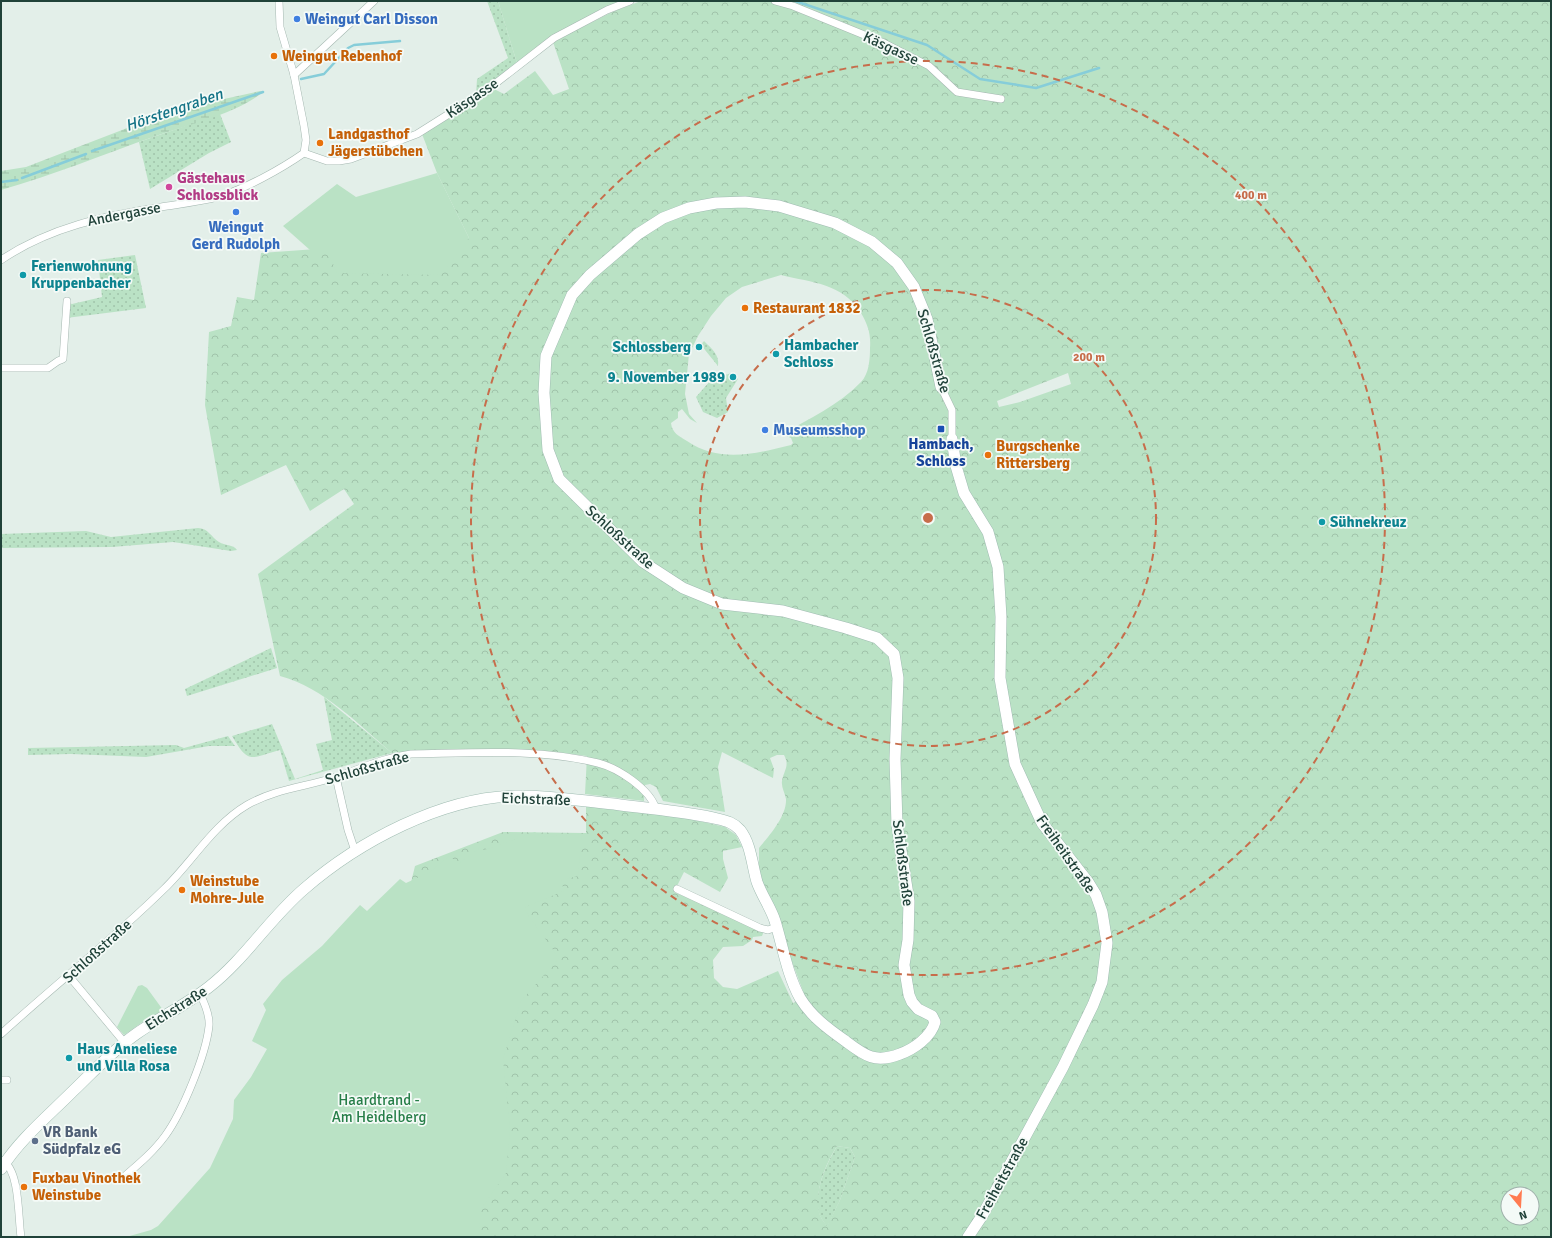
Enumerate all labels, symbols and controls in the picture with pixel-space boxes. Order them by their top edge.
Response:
place label: Weingut Carl Disson [305,10,438,28]
marker: Weingut Carl Disson [292,14,302,24]
street label: Käsgasse [860,27,922,69]
place label: Weingut Rebenhof [282,47,403,65]
marker: Weingut Rebenhof [269,51,279,61]
street label: Käsgasse [442,74,502,122]
water label: Hörstengraben [123,84,227,136]
place label: Landgasthof Jägerstübchen [328,125,423,160]
marker: Landgasthof Jägerstübchen [315,138,325,148]
place label: Gästehaus Schlossblick [177,169,258,204]
marker: Gästehaus Schlossblick [164,182,174,192]
text: 400 m [1235,188,1267,203]
street label: Andergasse [86,198,162,230]
marker: Weingut Gerd Rudolph [231,207,241,217]
place label: Weingut Gerd Rudolph [192,218,280,253]
place label: Ferienwohnung Kruppenbacher [31,257,132,292]
marker: Ferienwohnung Kruppenbacher [18,270,28,280]
place label: Restaurant 1832 [753,299,861,317]
marker: Restaurant 1832 [740,303,750,313]
street label: Schloßstraße [913,307,955,395]
place label: Hambacher Schloss [784,336,858,371]
place label: Schlossberg [612,338,691,356]
marker: Schlossberg [694,342,704,352]
marker: Hambacher Schloss [771,349,781,359]
text: 200 m [1073,350,1105,365]
place label: 9. November 1989 [607,368,725,386]
marker: 9. November 1989 [728,372,738,382]
place label: Museumsshop [773,421,866,439]
marker: Hambach, Schloss [936,424,946,434]
marker: Museumsshop [760,425,770,435]
place label: Hambach, Schloss [908,435,974,470]
place label: Burgschenke Rittersberg [996,437,1080,472]
marker: Burgschenke Rittersberg [983,450,993,460]
street label: Schloßstraße [582,501,658,573]
centre of rings [921,511,935,525]
place label: Sühnekreuz [1330,513,1407,531]
marker: Sühnekreuz [1317,517,1327,527]
street label: Schloßstraße [323,747,411,789]
street label: Eichstraße [501,789,571,809]
street label: Freiheitstraße [1033,812,1099,896]
street label: Schloßstraße [889,819,917,907]
place label: Weinstube Mohre-Jule [190,872,264,907]
marker: Weinstube Mohre-Jule [177,885,187,895]
street label: Schloßstraße [59,915,135,987]
street label: Eichstraße [142,982,210,1034]
place label: Haus Anneliese und Villa Rosa [77,1040,177,1075]
marker: Haus Anneliese und Villa Rosa [64,1053,74,1063]
park label: Haardtrand - Am Heidelberg [332,1091,426,1126]
place label: VR Bank Südpfalz eG [43,1123,121,1158]
street label: Freiheitstraße [972,1134,1032,1222]
marker: VR Bank Südpfalz eG [30,1136,40,1146]
place label: Fuxbau Vinothek Weinstube [32,1169,141,1204]
marker: Fuxbau Vinothek Weinstube [19,1182,29,1192]
north arrow [1500,1186,1540,1226]
text: N [1517,1208,1529,1222]

